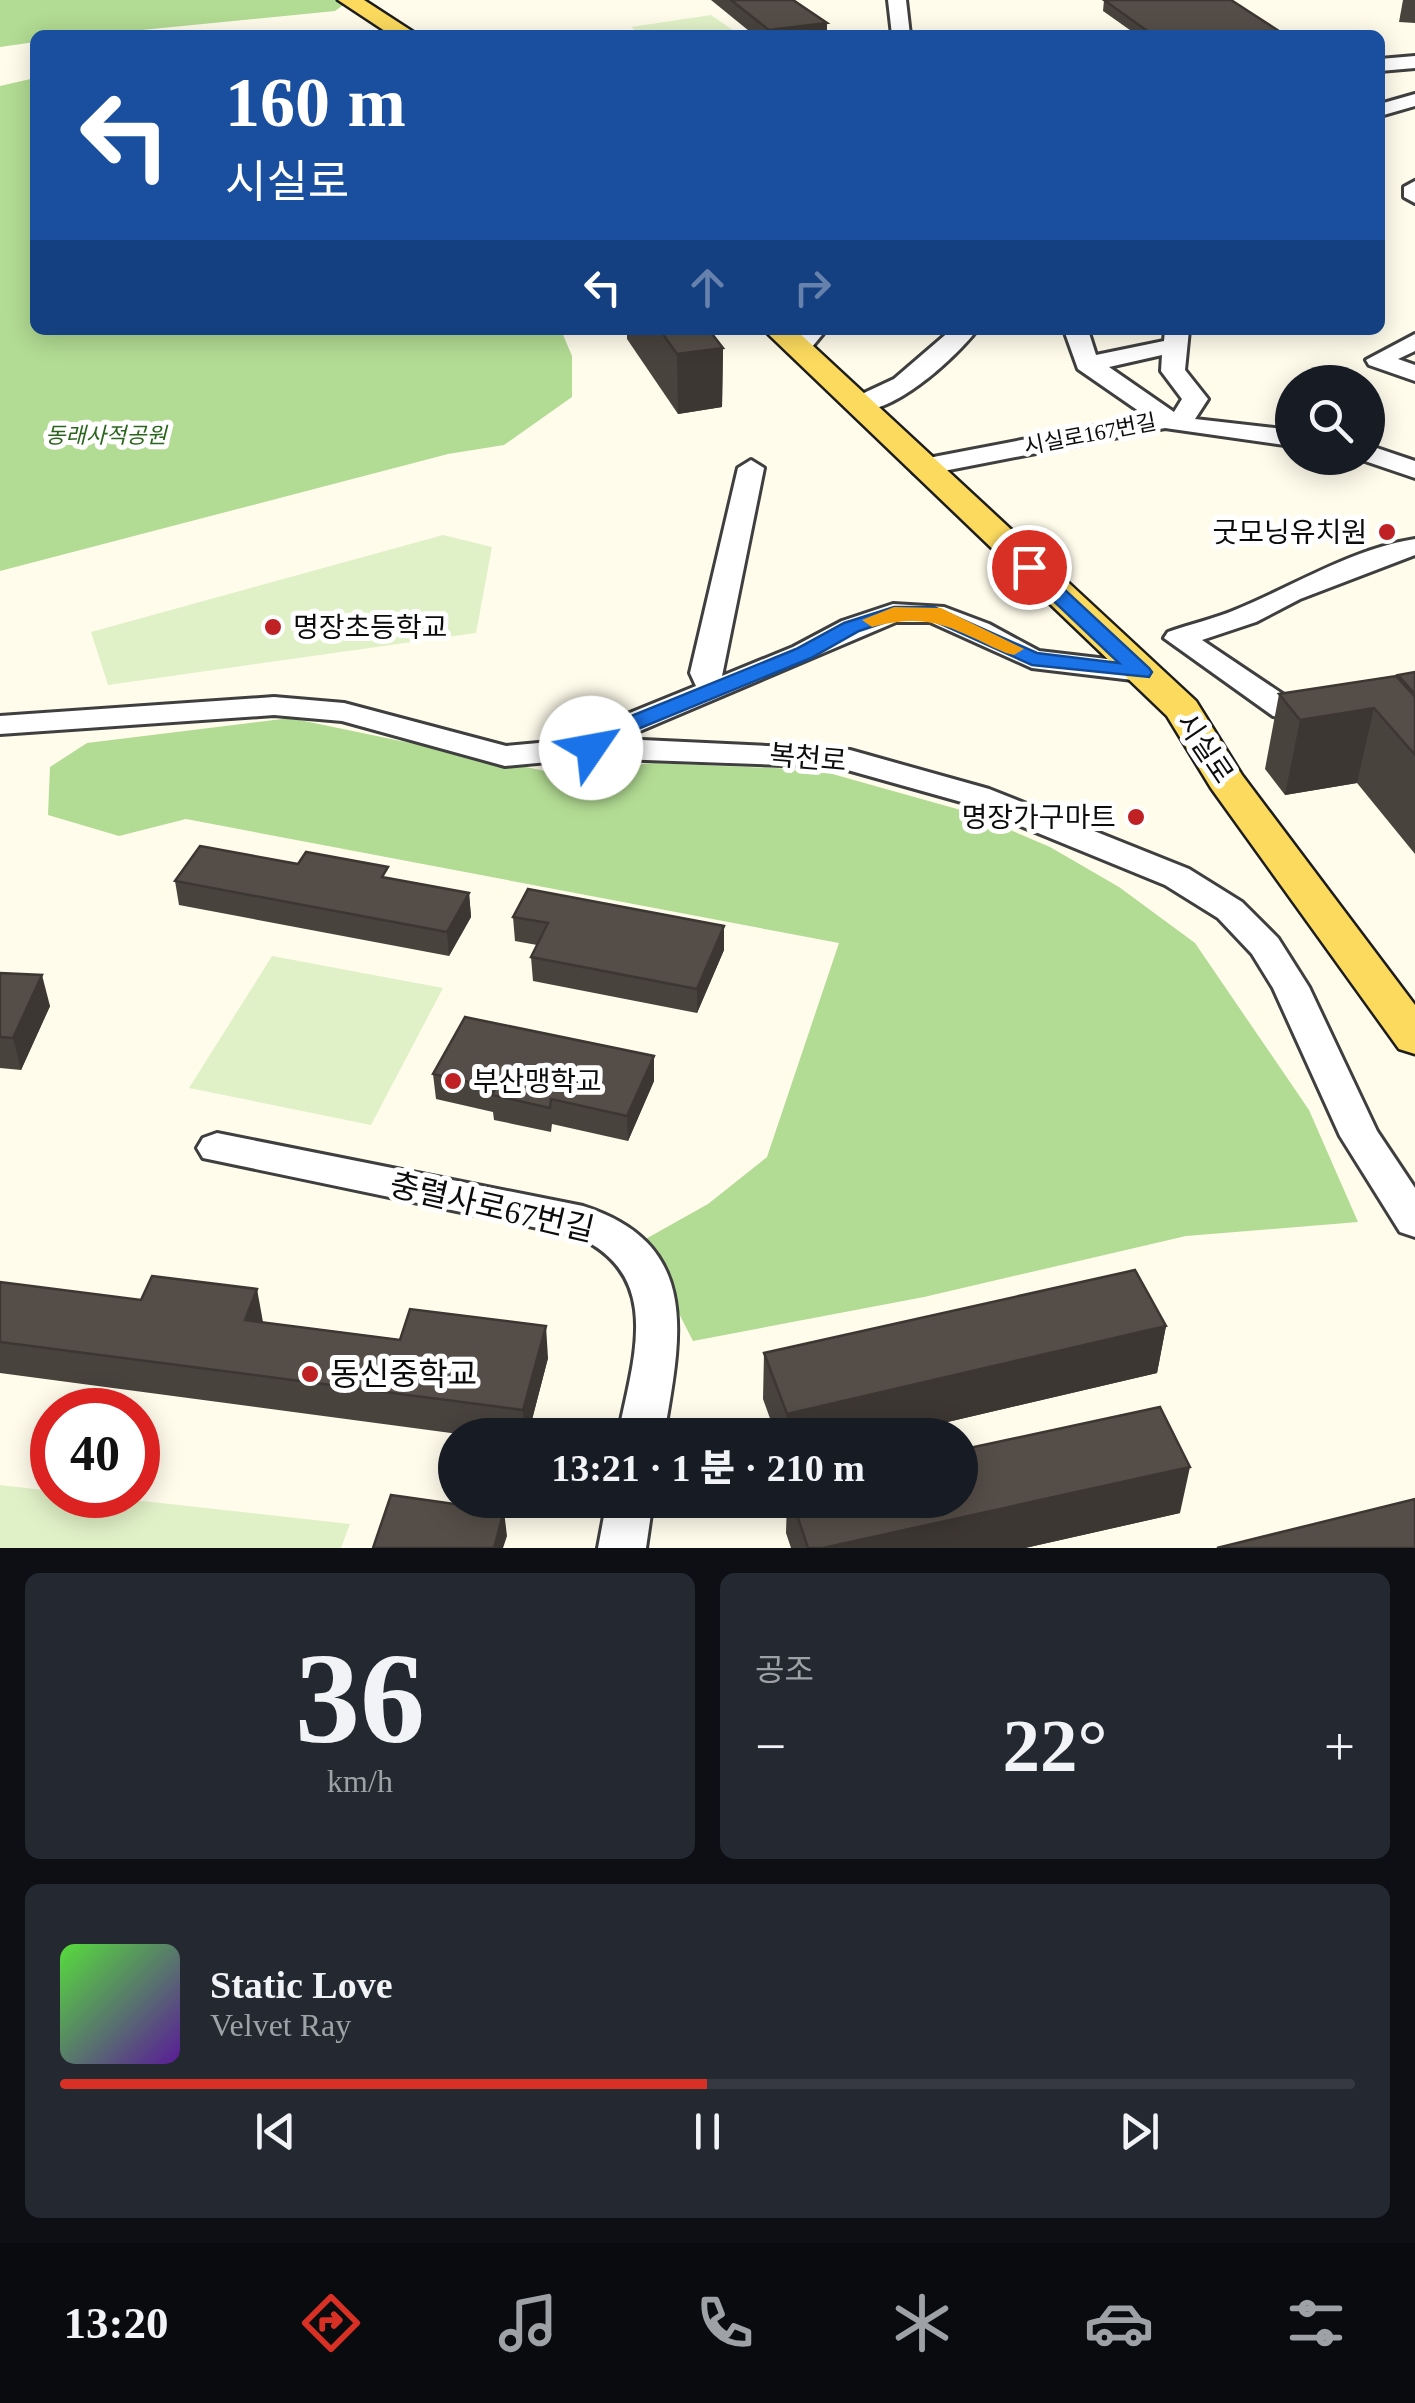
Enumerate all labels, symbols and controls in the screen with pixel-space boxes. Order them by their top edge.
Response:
text: 160 m [225,64,406,141]
icon: left [60,70,190,200]
text: 시실로 [225,157,349,207]
icon: left [575,260,630,315]
icon: ahead [680,260,735,315]
icon: right [785,260,840,315]
map controls [1275,365,1385,475]
button: search [1275,365,1385,475]
street label: 시실로167번길 [1022,409,1158,459]
park label: 동래사적공원 [45,423,168,448]
place label: 굿모닝유치원 [1212,517,1367,548]
marker: 굿모닝유치원 [1376,521,1398,543]
pin [987,525,1072,610]
icon: arrive [1002,540,1057,595]
place label: 명장초등학교 [293,612,448,643]
marker: 명장초등학교 [262,616,284,638]
position arrow [539,696,643,800]
street label: 시실로 [1171,707,1239,789]
street label: 복천로 [768,739,848,777]
place label: 명장가구마트 [961,802,1116,833]
marker: 명장가구마트 [1125,806,1147,828]
place label: 부산맹학교 [473,1066,602,1097]
marker: 부산맹학교 [442,1070,464,1092]
street label: 충렬사로67번길 [386,1166,598,1248]
place label: 동신중학교 [330,1356,477,1392]
marker: 동신중학교 [299,1363,321,1385]
speed limit sign: 40 [30,1388,160,1518]
text: 13:21 · 1 분 · 210 m [551,1447,865,1489]
text: 36 [295,1626,425,1770]
text: 공조 [755,1652,814,1688]
text: 22° [1003,1704,1108,1787]
text: − [755,1716,786,1777]
text: + [1324,1716,1355,1777]
text: km/h [327,1763,393,1799]
text: Static Love [210,1964,393,2006]
text: Velvet Ray [210,2007,351,2043]
icon: previous [248,2104,303,2159]
icon: pause [680,2104,735,2159]
icon: next [1112,2104,1167,2159]
icon: directions [296,2288,366,2358]
icon: music [493,2288,563,2358]
icon: phone [690,2288,760,2358]
icon: climate [887,2288,957,2358]
icon: car [1084,2288,1154,2358]
icon: filters [1281,2288,1351,2358]
text: 13:20 [64,2298,169,2348]

